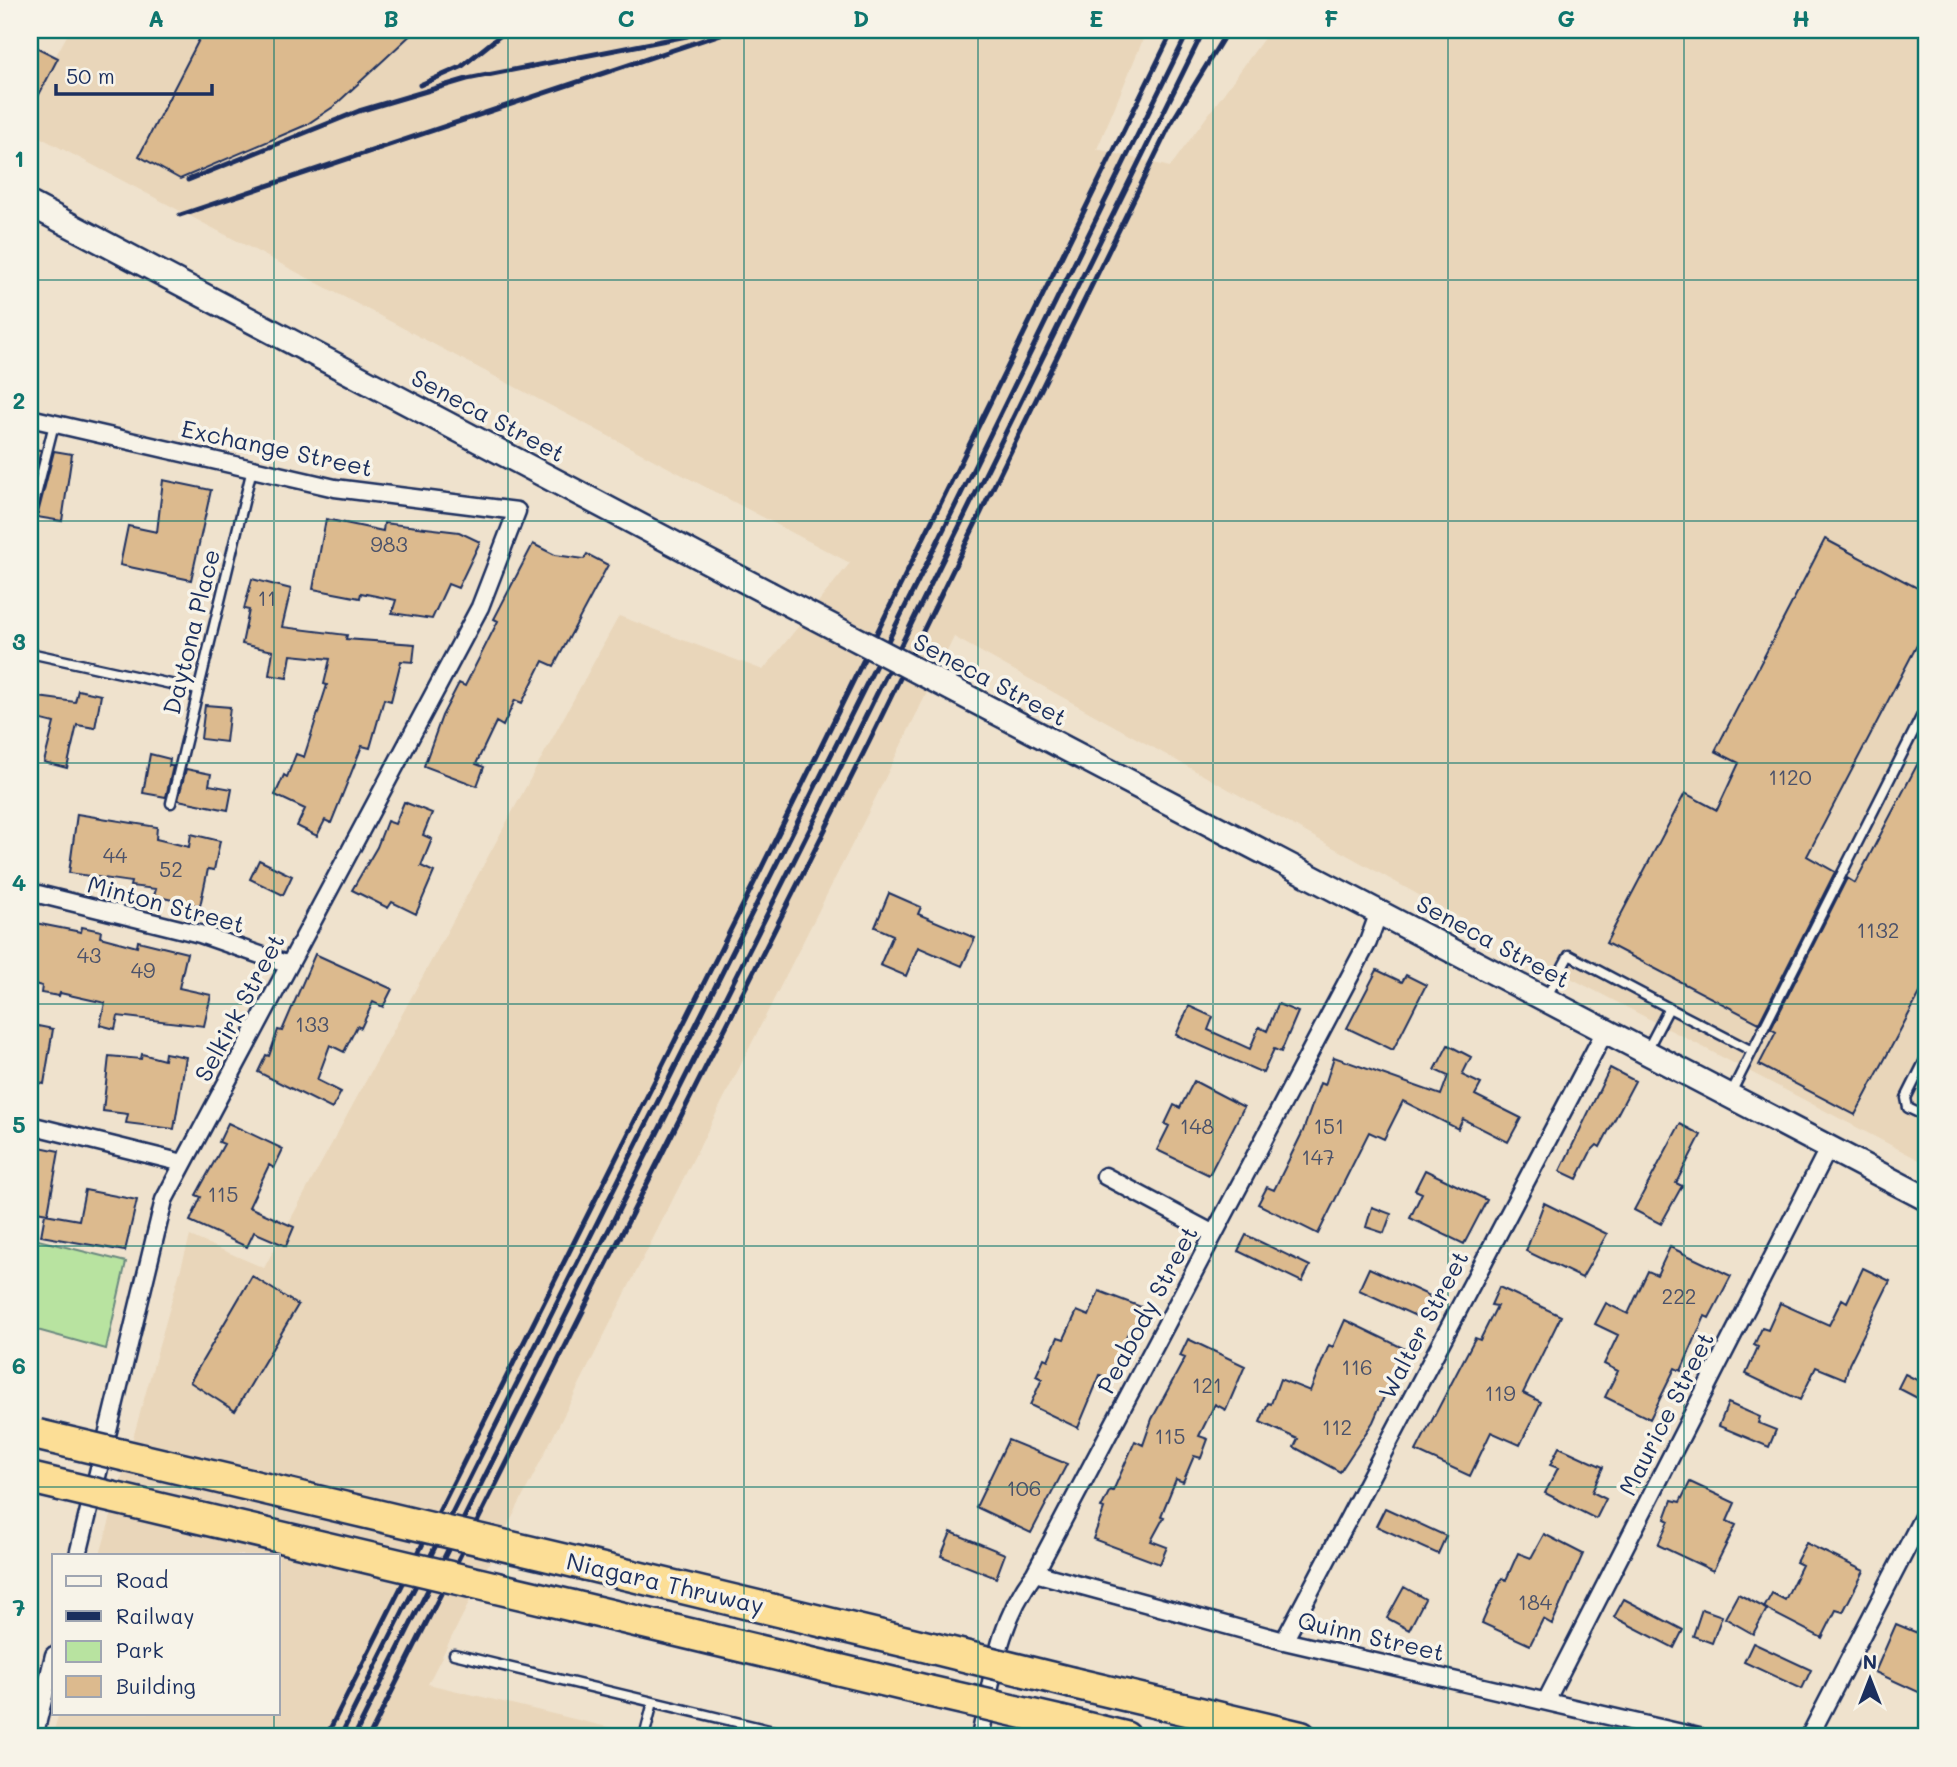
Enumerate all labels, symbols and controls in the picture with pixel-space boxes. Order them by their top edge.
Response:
text: A [148,3,164,33]
text: B [383,3,399,33]
text: C [617,3,635,33]
text: D [853,3,869,33]
text: E [1089,3,1103,33]
text: F [1324,3,1338,33]
text: G [1557,3,1575,33]
text: H [1792,3,1810,33]
scale bar [56,52,212,96]
text: 50 m [66,62,115,89]
text: 1 [14,143,24,173]
street label: Seneca Street [407,361,571,468]
text: 2 [13,385,25,415]
street label: Exchange Street [179,412,376,483]
house number: 983 [370,530,408,557]
street label: Daytona Place [155,546,226,718]
house number: 11 [258,584,276,611]
street label: Seneca Street [909,625,1073,732]
text: 3 [12,626,26,656]
house number: 1120 [1768,763,1812,790]
house number: 44 [103,841,128,868]
house number: 52 [159,855,183,882]
text: 4 [12,867,26,897]
street label: Minton Street [84,868,249,939]
street label: Seneca Street [1412,887,1576,994]
house number: 1132 [1857,916,1899,943]
street label: Selkirk Street [187,928,291,1087]
house number: 43 [77,941,101,968]
house number: 49 [131,956,155,983]
house number: 133 [295,1010,329,1037]
text: 5 [12,1109,26,1139]
house number: 148 [1180,1112,1214,1139]
house number: 151 [1313,1112,1345,1139]
house number: 147 [1301,1143,1335,1170]
house number: 115 [207,1180,239,1207]
street label: Peabody Street [1089,1220,1204,1399]
street label: Walter Street [1371,1245,1475,1404]
house number: 222 [1661,1282,1697,1309]
street label: Maurice Street [1611,1326,1720,1500]
text: 6 [12,1350,26,1380]
house number: 116 [1341,1353,1373,1380]
house number: 121 [1192,1371,1222,1398]
house number: 119 [1484,1379,1516,1406]
house number: 112 [1322,1413,1352,1440]
house number: 115 [1154,1422,1186,1449]
house number: 106 [1006,1474,1042,1501]
street label: Niagara Thruway [564,1545,767,1620]
legend [52,1554,280,1714]
text: Road [116,1566,168,1593]
house number: 184 [1518,1588,1553,1615]
text: 7 [13,1592,26,1622]
text: Railway [116,1602,195,1629]
street label: Quinn Street [1295,1604,1448,1668]
text: Park [116,1636,164,1663]
north arrow [1834,1644,1904,1714]
text: N [1863,1649,1877,1674]
text: Building [116,1672,196,1699]

